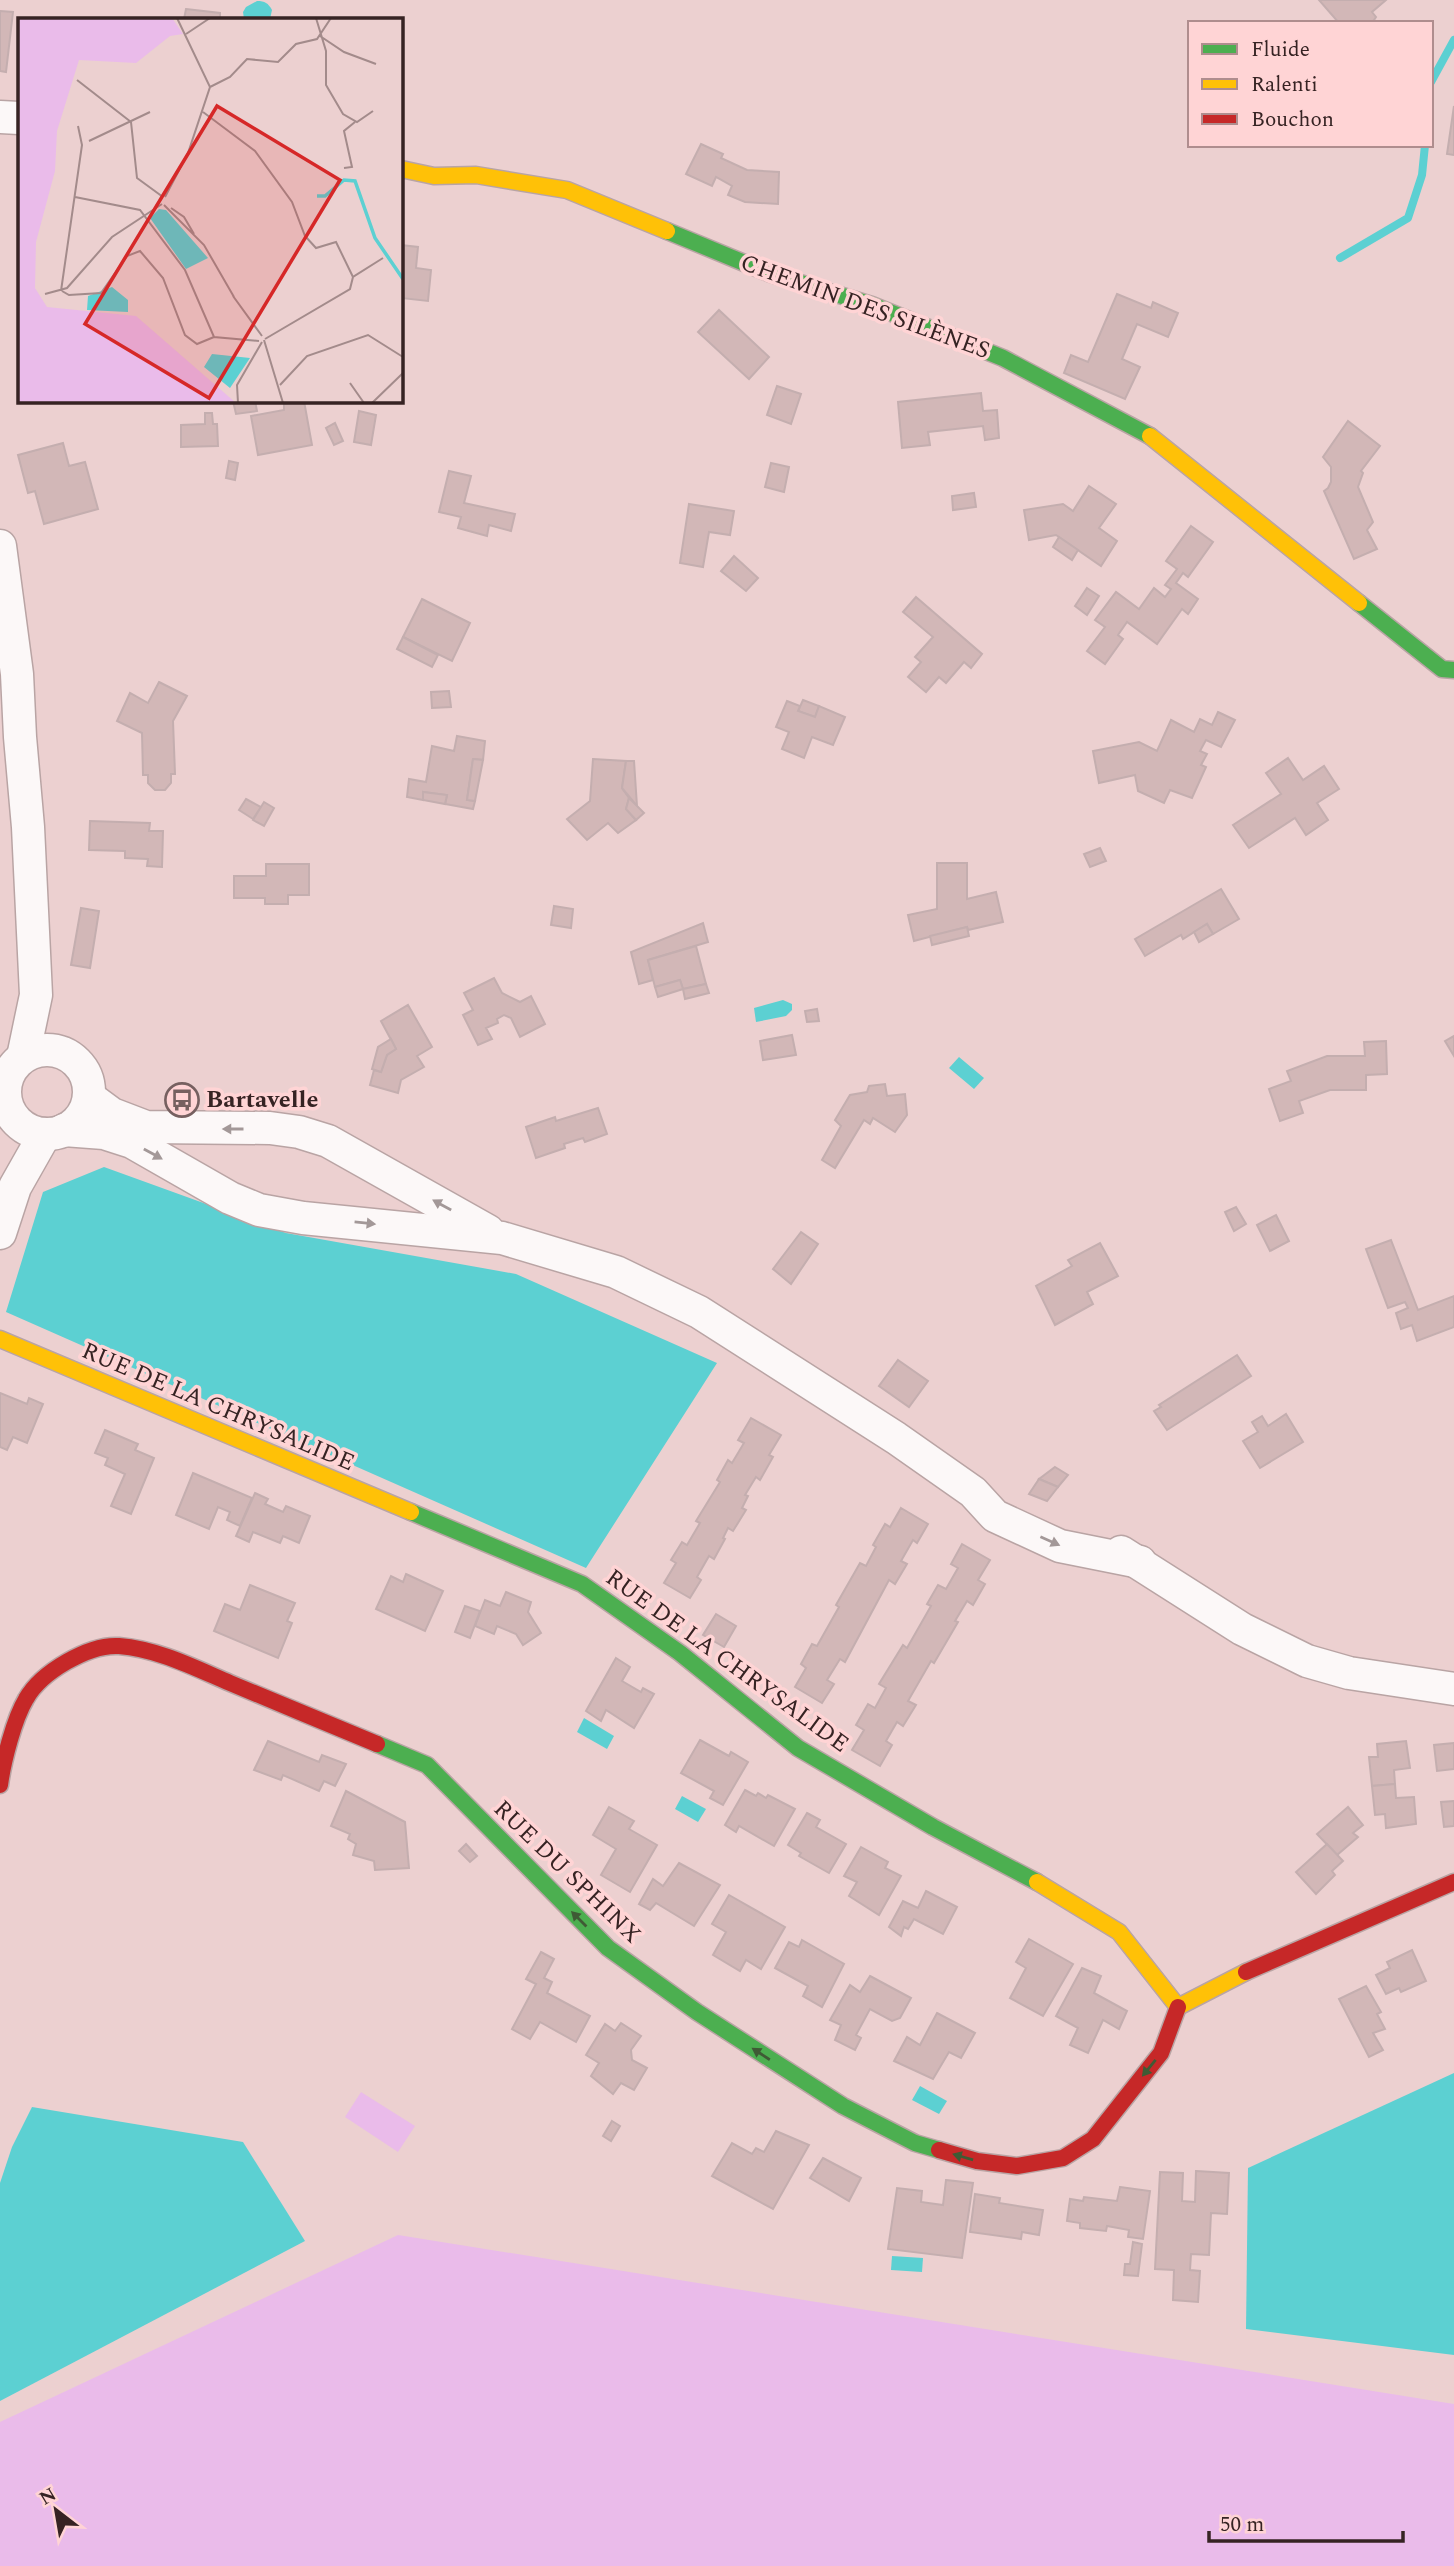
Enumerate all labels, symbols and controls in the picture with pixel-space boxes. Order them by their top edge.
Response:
inset map [18,18,402,402]
legend [1188,21,1433,147]
text: Fluide [1251,34,1310,66]
text: Ralenti [1251,69,1318,101]
text: Bouchon [1251,104,1334,136]
street label: CHEMIN DES SILÈNES [735,245,995,369]
bus stop icon: Bartavelle [163,1081,201,1119]
place label: Bartavelle [206,1082,318,1118]
one-way arrow [222,1123,244,1134]
one-way arrow [143,1148,162,1160]
one-way arrow [432,1200,452,1211]
one-way arrow [354,1218,376,1229]
street label: RUE DE LA CHRYSALIDE [76,1333,360,1481]
one-way arrow [1040,1535,1060,1547]
street label: RUE DE LA CHRYSALIDE [598,1560,856,1762]
street label: RUE DU SPHINX [485,1792,649,1952]
one-way arrow [571,1912,588,1928]
one-way arrow [752,2048,771,2061]
one-way arrow [1142,2060,1157,2077]
one-way arrow [952,2151,973,2161]
north arrow [21,2475,91,2545]
text: N [34,2480,62,2513]
scale bar [1209,2500,1403,2544]
text: 50 m [1220,2509,1264,2541]

